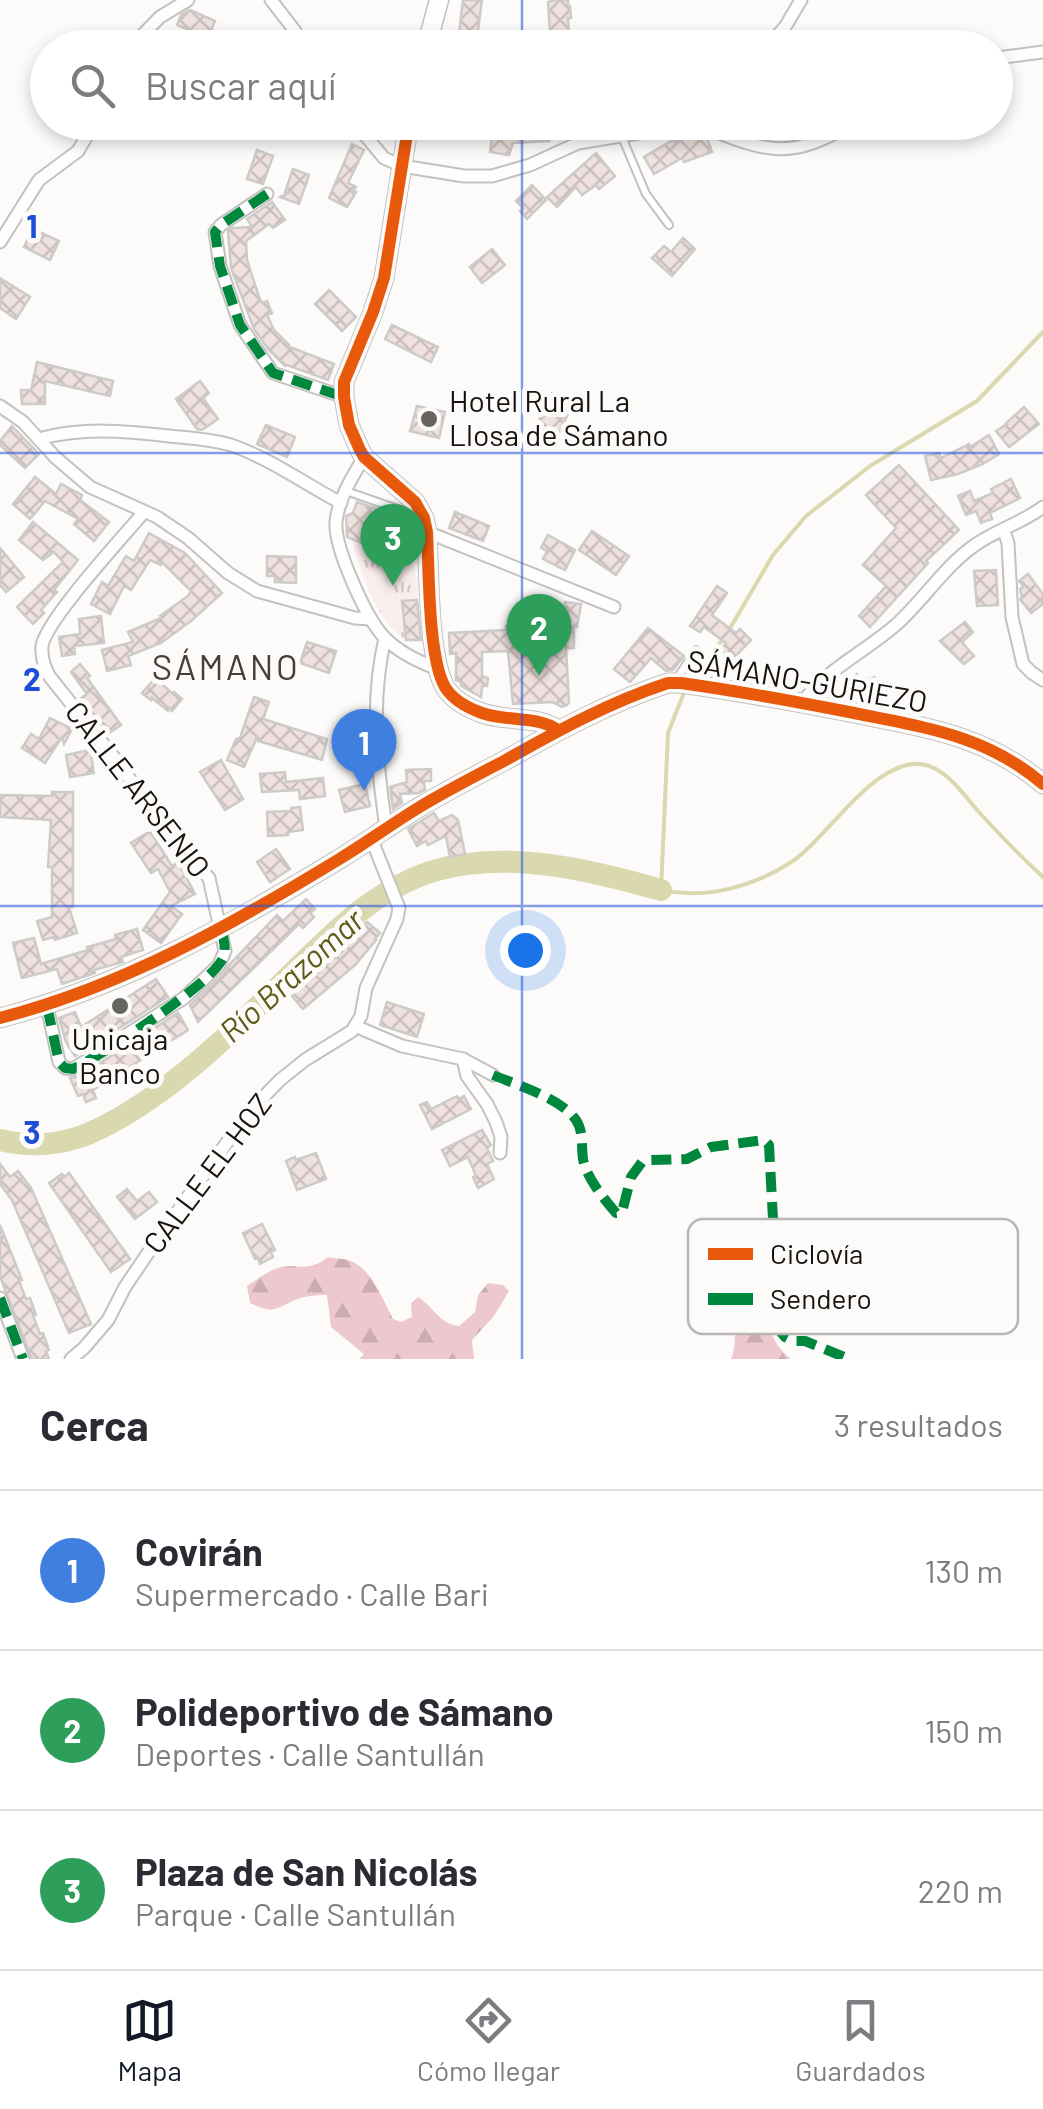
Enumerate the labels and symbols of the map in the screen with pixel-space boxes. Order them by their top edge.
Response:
text: 1 [26,206,38,244]
place label: Hotel Rural La Llosa de Sámano [449,382,669,452]
marker: Hotel Rural La Llosa de Sámano [418,408,440,430]
pin: 3 [360,504,426,586]
pin: 2 [506,594,572,676]
street label: SÁMANO-GURIEZO [684,641,930,719]
district label: SÁMANO [152,645,300,687]
text: 2 [23,659,41,697]
street label: CALLE ARSENIO [59,694,219,884]
pin: 1 [332,708,396,791]
water label: Río Brazomar [211,899,372,1049]
your location [500,925,551,976]
marker: Unicaja Banco [109,995,131,1017]
place label: Unicaja Banco [72,1020,168,1090]
street label: CALLE EL HOZ [135,1086,278,1260]
text: 3 [23,1112,41,1150]
legend [688,1219,1018,1334]
text: Ciclovía [770,1236,863,1270]
text: Sendero [770,1281,872,1315]

